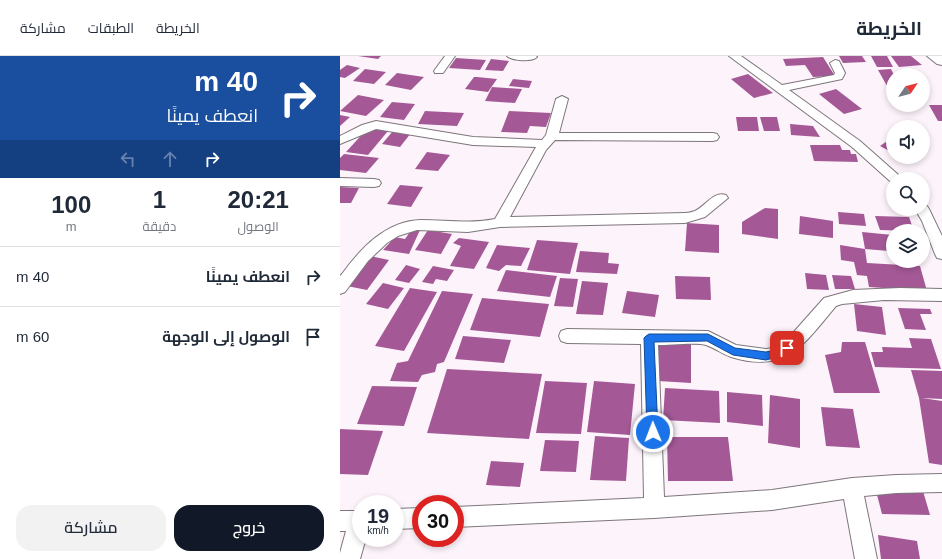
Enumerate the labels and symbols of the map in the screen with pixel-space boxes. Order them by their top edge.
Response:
north arrow [886,68,930,112]
pin [770,331,804,365]
position arrow [632,411,674,453]
speed limit sign: 30 [412,495,464,547]

